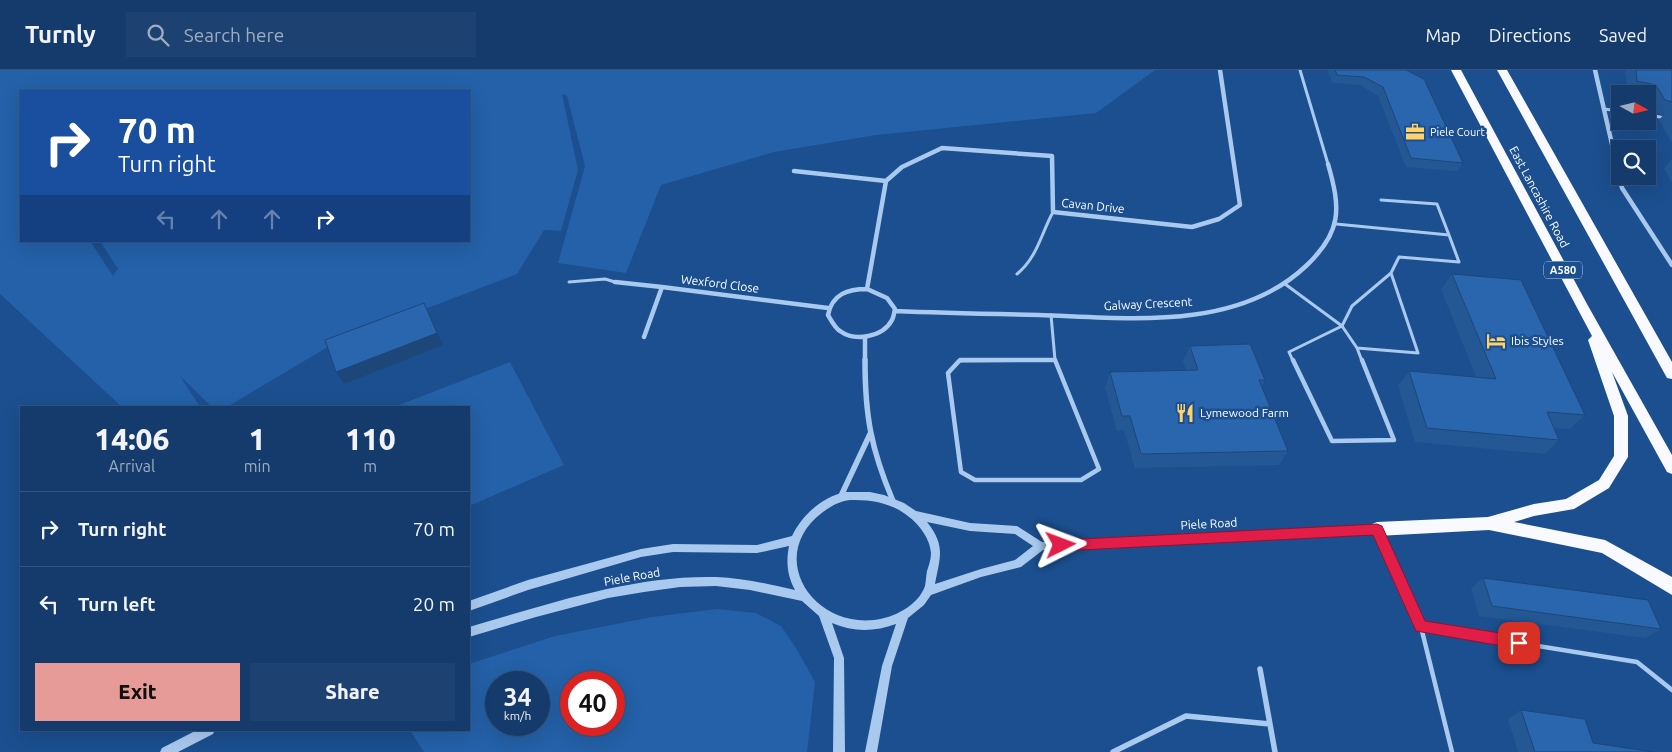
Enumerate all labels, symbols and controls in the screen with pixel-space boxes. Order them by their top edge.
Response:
search box [126,12,476,57]
text: Turnly [25,21,96,48]
icon: search [144,21,172,49]
text: Search here [184,24,284,46]
text: Map [1425,25,1461,45]
text: Directions [1489,25,1571,45]
text: Saved [1599,25,1647,45]
north arrow [1611,85,1656,130]
map controls [1611,85,1656,185]
icon: right [35,110,100,175]
text: 70 m [118,110,196,150]
office icon: Piele Court [1404,121,1426,143]
place label: Piele Court [1430,126,1485,138]
button: search [1611,140,1656,185]
street label: East Lancashire Road [1507,144,1572,250]
text: Turn right [118,151,216,176]
street label: Cavan Drive [1061,196,1125,215]
icon: left [152,205,180,233]
icon: ahead [205,205,233,233]
icon: ahead [258,205,286,233]
icon: right [311,205,339,233]
road number: A580 [1544,262,1582,278]
street label: Wexford Close [680,272,760,295]
street label: Galway Crescent [1103,295,1193,312]
hotel icon: Ibis Styles [1485,330,1507,352]
place label: Ibis Styles [1511,334,1564,347]
restaurant icon: Lymewood Farm [1174,402,1196,424]
place label: Lymewood Farm [1200,406,1289,419]
text: 14:06 [94,422,169,456]
text: 1 [249,422,266,456]
text: 110 [345,422,396,456]
text: Arrival [109,457,155,475]
text: min [244,457,271,475]
text: m [363,457,377,475]
icon: right [35,515,63,543]
street label: Piele Road [1180,516,1238,531]
text: Turn right [78,518,166,540]
text: 70 m [413,518,455,540]
position arrow [1034,518,1086,570]
street label: Piele Road [603,565,661,588]
icon: left [35,590,63,618]
text: Turn left [78,593,156,615]
text: 20 m [413,593,455,615]
pin [1498,622,1540,664]
icon: arrive [1505,629,1533,657]
button: Exit [35,663,240,721]
button: Share [250,663,455,721]
speed limit sign: 40 [560,671,625,736]
text: 34 [503,683,532,711]
text: km/h [504,709,531,722]

